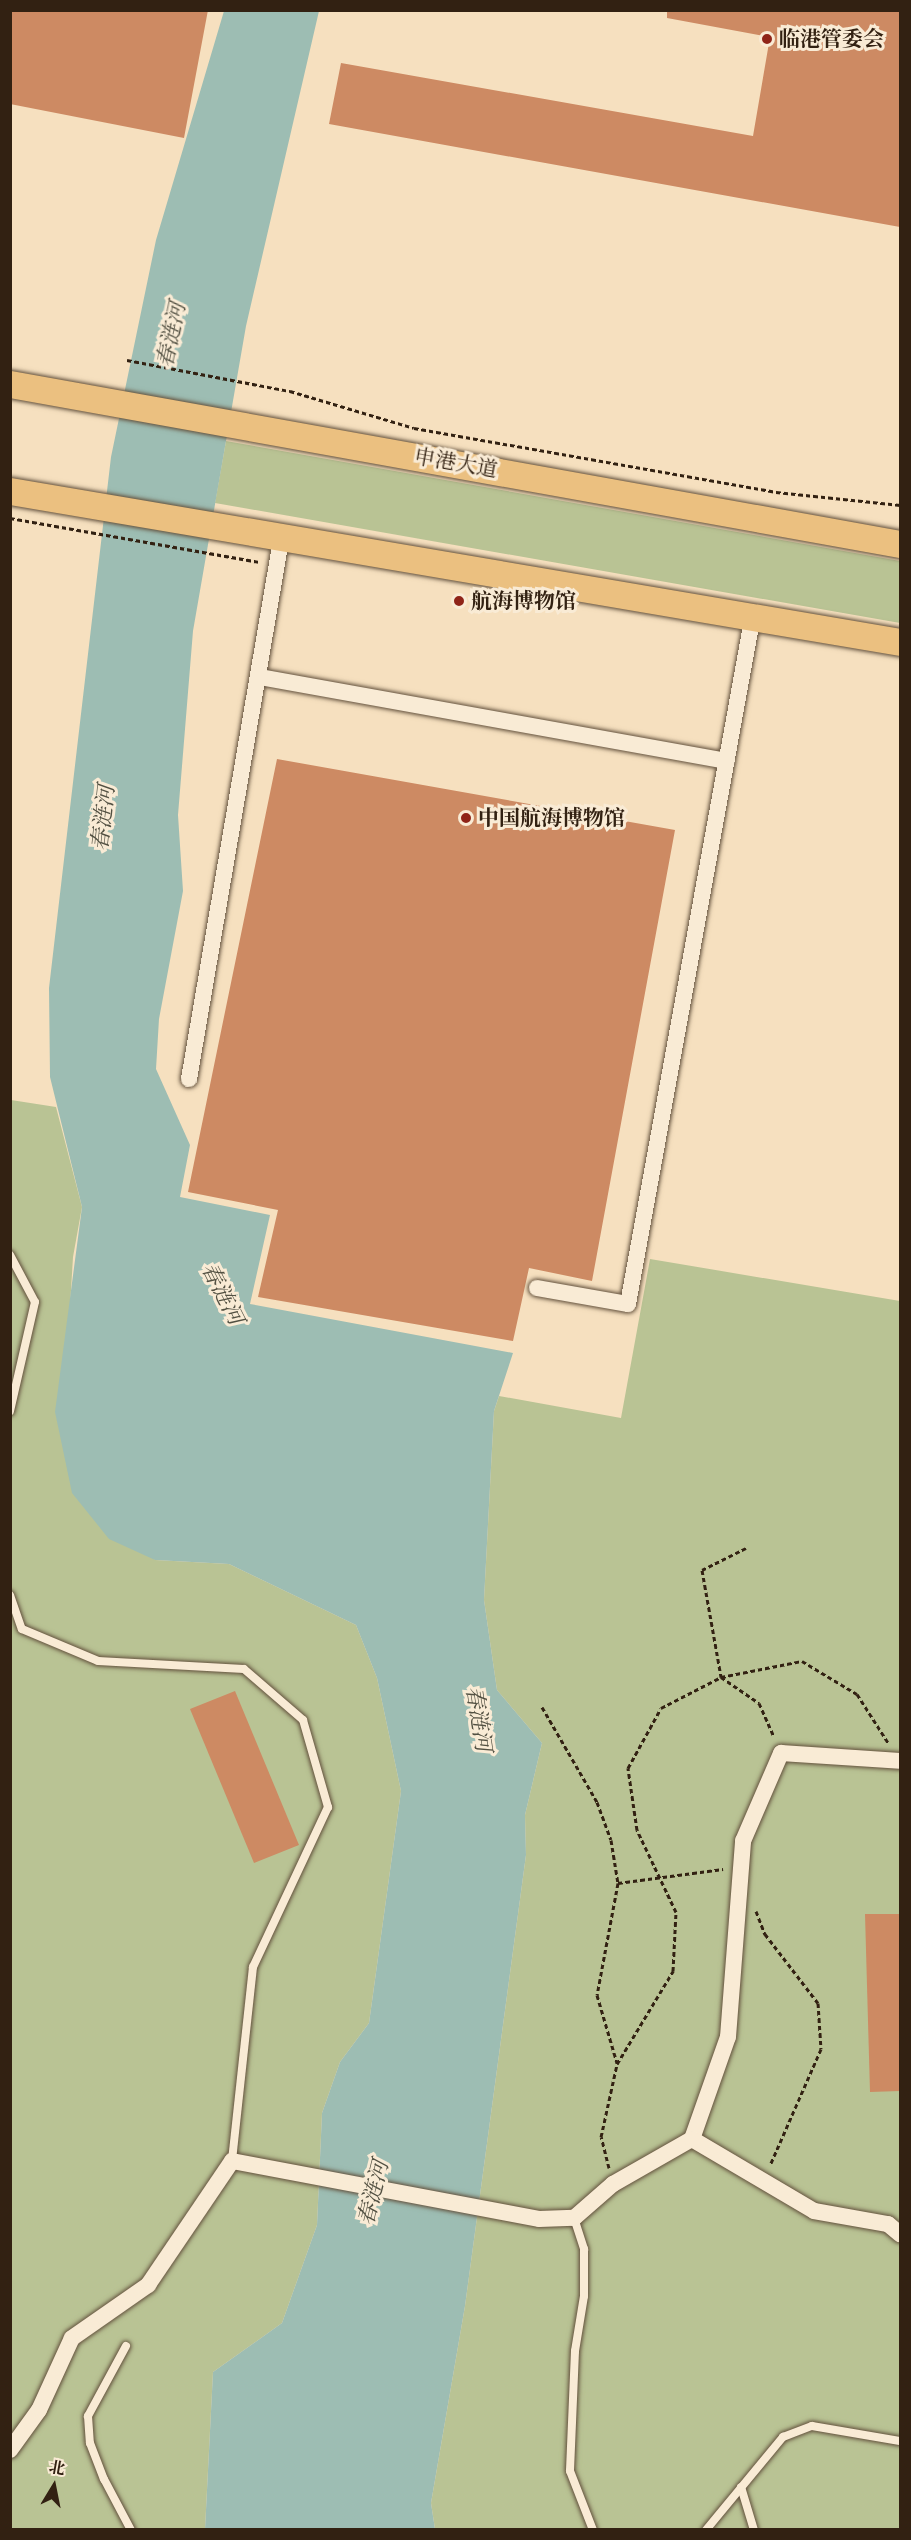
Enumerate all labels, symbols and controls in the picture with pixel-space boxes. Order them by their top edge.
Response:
place label: 临港管委会 [779,26,884,52]
marker: 临港管委会 [760,32,774,46]
water label: 春涟河 [152,300,192,370]
street label: 申港大道 [412,443,500,483]
place label: 航海博物馆 [471,588,576,614]
marker: 航海博物馆 [452,594,466,608]
water label: 春涟河 [87,784,121,852]
place label: 中国航海博物馆 [478,805,625,831]
marker: 中国航海博物馆 [459,811,473,825]
water label: 春涟河 [195,1259,249,1329]
water label: 春涟河 [460,1684,496,1754]
water label: 春涟河 [353,2158,395,2228]
north arrow [24,2456,84,2516]
text: 北 [47,2456,67,2480]

